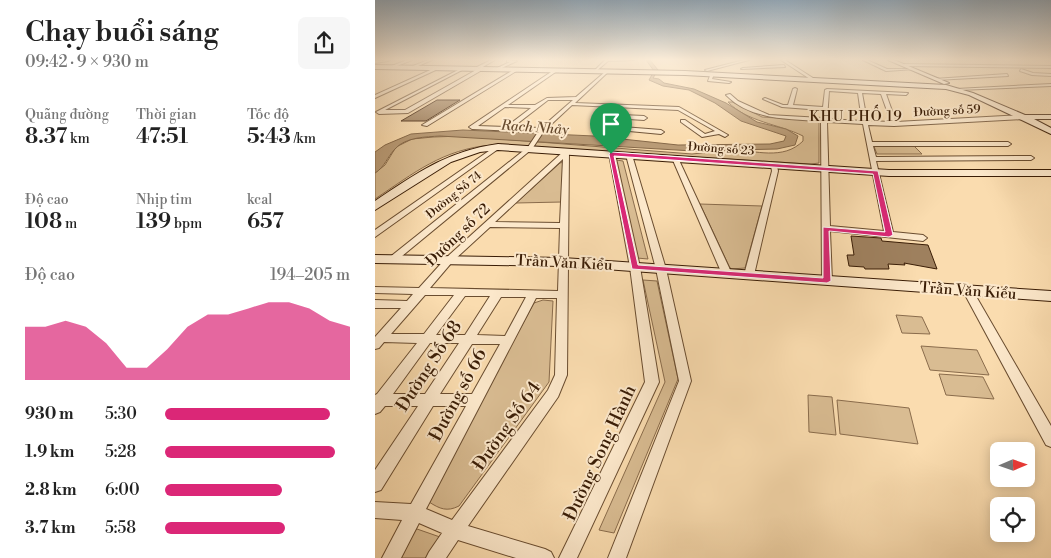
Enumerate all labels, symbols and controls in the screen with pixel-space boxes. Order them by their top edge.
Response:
text: Chạy buổi sáng [25,15,219,50]
button: share [298,17,350,69]
text: 09:42 · 9 × 930 m [25,52,149,72]
street label: Đường số 59 [913,102,981,120]
pin [590,103,632,154]
district label: KHU PHỐ 19 [809,104,903,126]
text: Quãng đường [25,106,109,124]
text: Thời gian [136,106,197,124]
text: Tốc độ [247,106,289,124]
icon: arrive [597,110,625,138]
water label: Rạch Nhảy [499,117,570,139]
text: 8.37 [25,124,67,150]
text: 47:51 [136,124,188,150]
text: 5:43 [247,124,291,150]
text: km [67,130,90,148]
text: /km [291,130,316,148]
street label: Đường số 23 [687,139,755,159]
street label: Đường Số 74 [423,168,485,222]
text: Độ cao [25,191,69,209]
text: Nhịp tim [136,191,192,209]
text: kcal [247,191,272,209]
street label: Đường số 72 [422,200,494,270]
text: 108 [25,209,62,235]
text: 139 [136,209,171,235]
text: 657 [247,209,284,235]
text: m [62,215,77,233]
text: bpm [171,215,202,233]
street label: Trần Văn Kiểu [515,251,613,275]
text: Độ cao [25,265,75,285]
text: 194–205 m [270,265,350,285]
street label: Trần Văn Kiểu [919,278,1018,304]
street label: Đường Số 68 [391,316,467,416]
street label: Đường số 66 [424,345,492,445]
street label: Đường Số 64 [468,376,546,475]
street label: Đường Song Hành [558,381,642,525]
text: 930 m [25,404,73,424]
text: 5:30 [105,404,137,424]
text: 1.9 km [25,442,74,462]
text: 5:28 [105,442,136,462]
north arrow [990,442,1035,488]
map controls [990,442,1035,542]
text: 2.8 km [25,480,77,500]
text: 6:00 [105,480,140,500]
button: locate [990,497,1035,542]
text: 3.7 km [25,518,75,538]
text: 5:58 [105,518,136,538]

